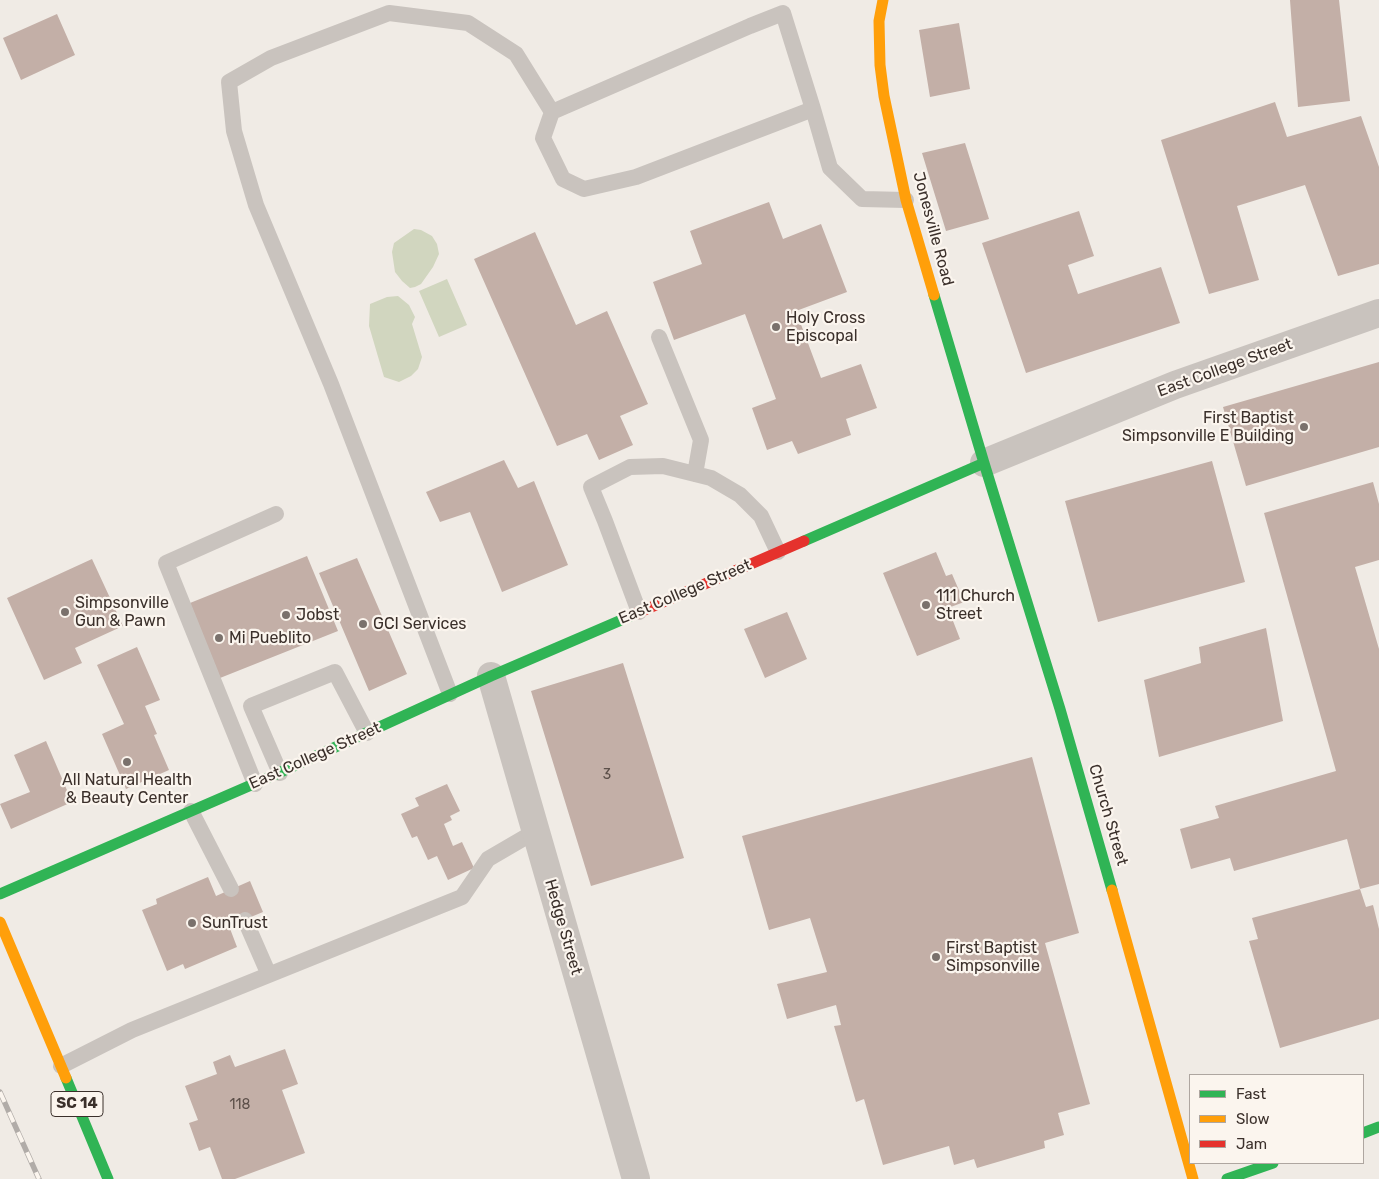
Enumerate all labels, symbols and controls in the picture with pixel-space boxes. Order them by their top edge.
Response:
street label: Jonesville Road [909,170,957,288]
place label: Holy Cross Episcopal [786,308,865,346]
marker: Holy Cross Episcopal [770,321,782,333]
street label: East College Street [1155,335,1295,401]
place label: First Baptist Simpsonville E Building [1122,408,1294,446]
marker: First Baptist Simpsonville E Building [1298,421,1310,433]
street label: East College Street [616,555,754,629]
place label: 111 Church Street [936,586,1015,624]
place label: Simpsonville Gun & Pawn [75,593,169,631]
marker: 111 Church Street [920,599,932,611]
place label: Jobst [296,605,339,625]
marker: Simpsonville Gun & Pawn [59,606,71,618]
marker: Jobst [280,609,292,621]
place label: GCI Services [373,614,467,634]
marker: GCI Services [357,618,369,630]
place label: Mi Pueblito [229,628,311,648]
marker: Mi Pueblito [213,632,225,644]
street label: East College Street [246,718,384,794]
marker: All Natural Health & Beauty Center [121,756,133,768]
street label: Church Street [1084,762,1132,868]
house number: 3 [603,767,611,783]
place label: All Natural Health & Beauty Center [62,770,192,808]
street label: Hedge Street [540,877,586,977]
place label: SunTrust [202,913,268,933]
marker: SunTrust [186,917,198,929]
place label: First Baptist Simpsonville [946,938,1040,976]
marker: First Baptist Simpsonville [930,951,942,963]
legend [1189,1074,1364,1164]
text: Fast [1236,1085,1266,1103]
road number: SC 14 [51,1092,103,1116]
house number: 118 [230,1097,250,1113]
text: Slow [1236,1110,1269,1128]
text: Jam [1236,1135,1267,1153]

